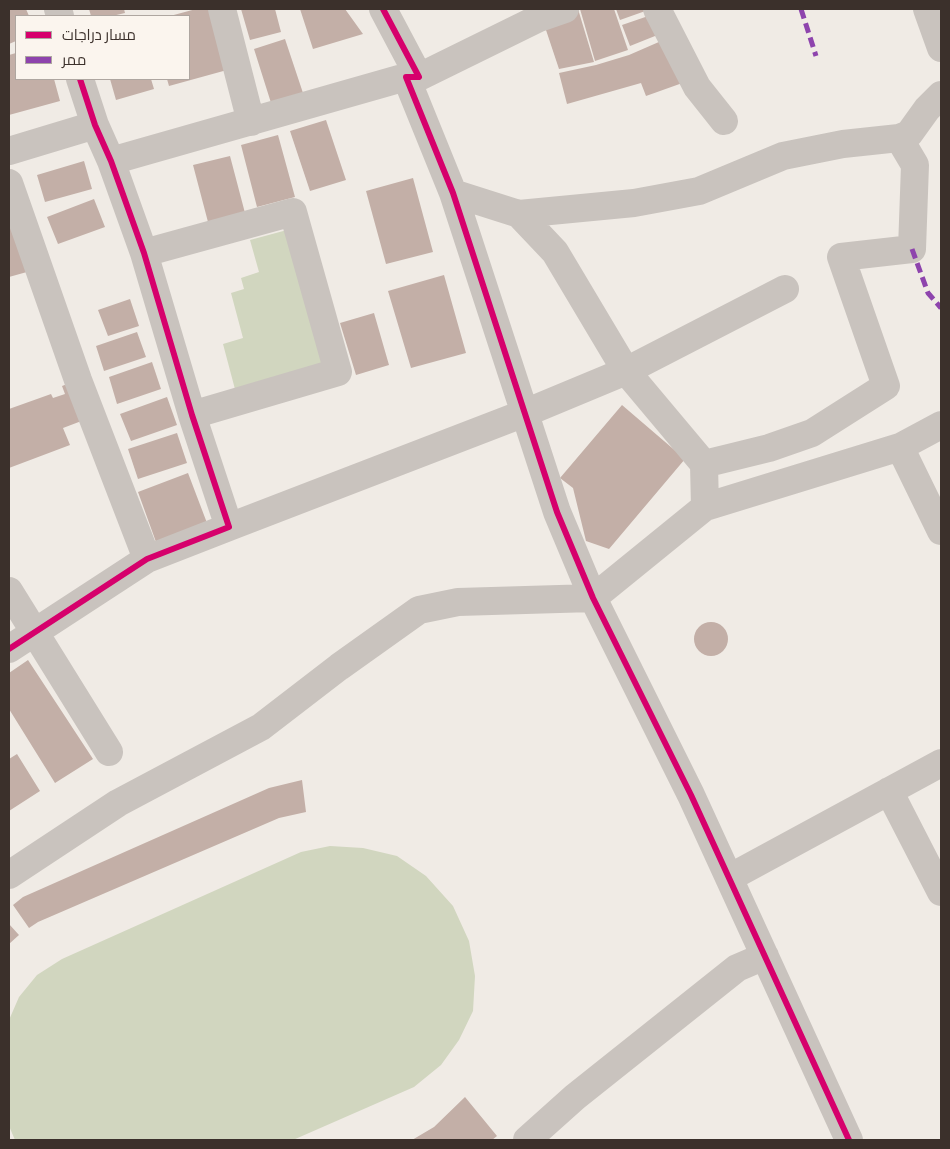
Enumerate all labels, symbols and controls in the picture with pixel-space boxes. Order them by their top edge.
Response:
legend [15,15,190,80]
text: مسار دراجات [62,25,136,44]
text: ممر [62,50,86,69]

